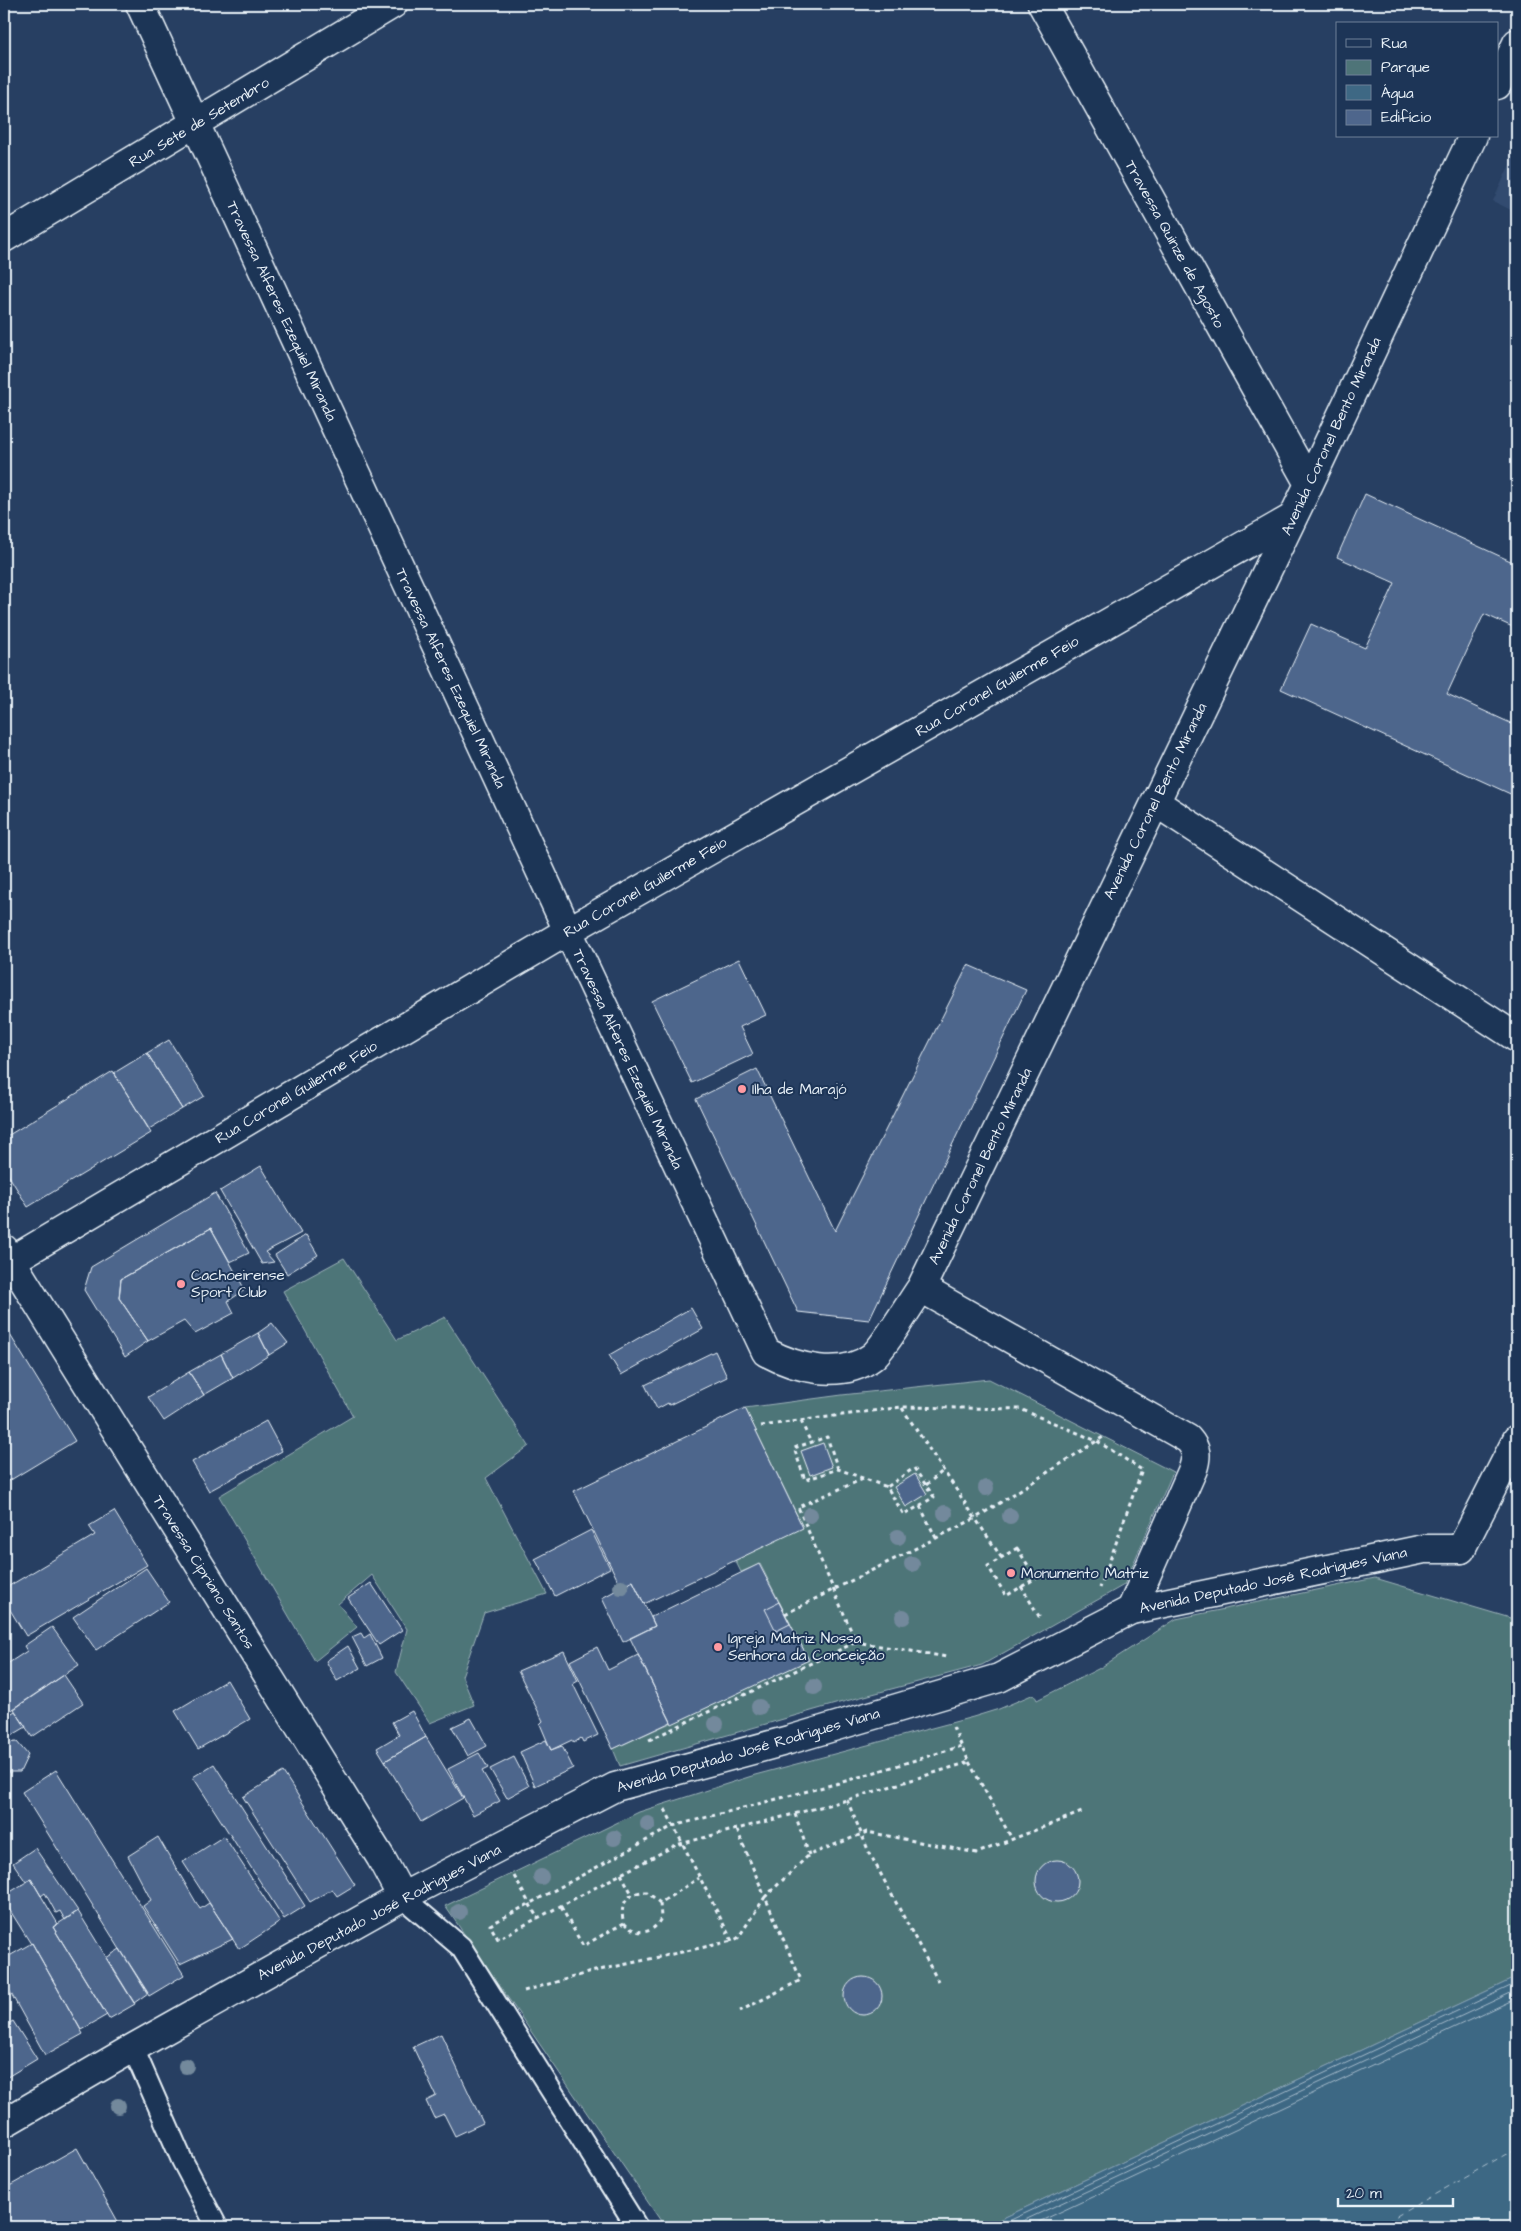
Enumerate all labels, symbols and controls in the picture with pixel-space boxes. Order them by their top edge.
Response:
legend [1336,22,1498,138]
text: Rua [1381,33,1407,54]
text: Parque [1381,57,1430,78]
street label: Rua Sete de Setembro [125,72,274,173]
text: Água [1381,83,1414,105]
text: Edifício [1381,107,1432,128]
street label: Travessa Quinze de Agosto [1119,156,1230,333]
street label: Travessa Alferes Ezequiel Miranda [221,198,342,425]
street label: Avenida Coronel Bento Miranda [1276,333,1387,539]
street label: Travessa Alferes Ezequiel Miranda [390,565,511,792]
street label: Rua Coronel Guilerme Feio [912,631,1083,742]
street label: Avenida Coronel Bento Miranda [1099,699,1213,903]
street label: Rua Coronel Guilerme Feio [560,832,731,943]
street label: Travessa Alferes Ezequiel Miranda [567,946,688,1173]
street label: Rua Coronel Guilerme Feio [211,1035,382,1149]
street label: Avenida Coronel Bento Miranda [924,1064,1038,1268]
place label: Ilha de Marajó [752,1079,847,1100]
marker: Ilha de Marajó [736,1083,748,1095]
place label: Cachoeirense Sport Club [191,1265,285,1303]
marker: Cachoeirense Sport Club [175,1278,187,1290]
street label: Travessa Cipriano Santos [148,1491,260,1654]
street label: Avenida Deputado José Rodrigues Viana [1137,1542,1409,1620]
place label: Monumento Matriz [1021,1563,1149,1584]
marker: Monumento Matriz [1005,1567,1017,1579]
place label: Igreja Matriz Nossa Senhora da Conceição [728,1628,885,1666]
marker: Igreja Matriz Nossa Senhora da Conceição [712,1641,724,1653]
street label: Avenida Deputado José Rodrigues Viana [614,1703,883,1799]
street label: Avenida Deputado José Rodrigues Viana [254,1839,506,1987]
scale bar [1338,2176,1454,2208]
text: 20 m [1346,2183,1382,2204]

